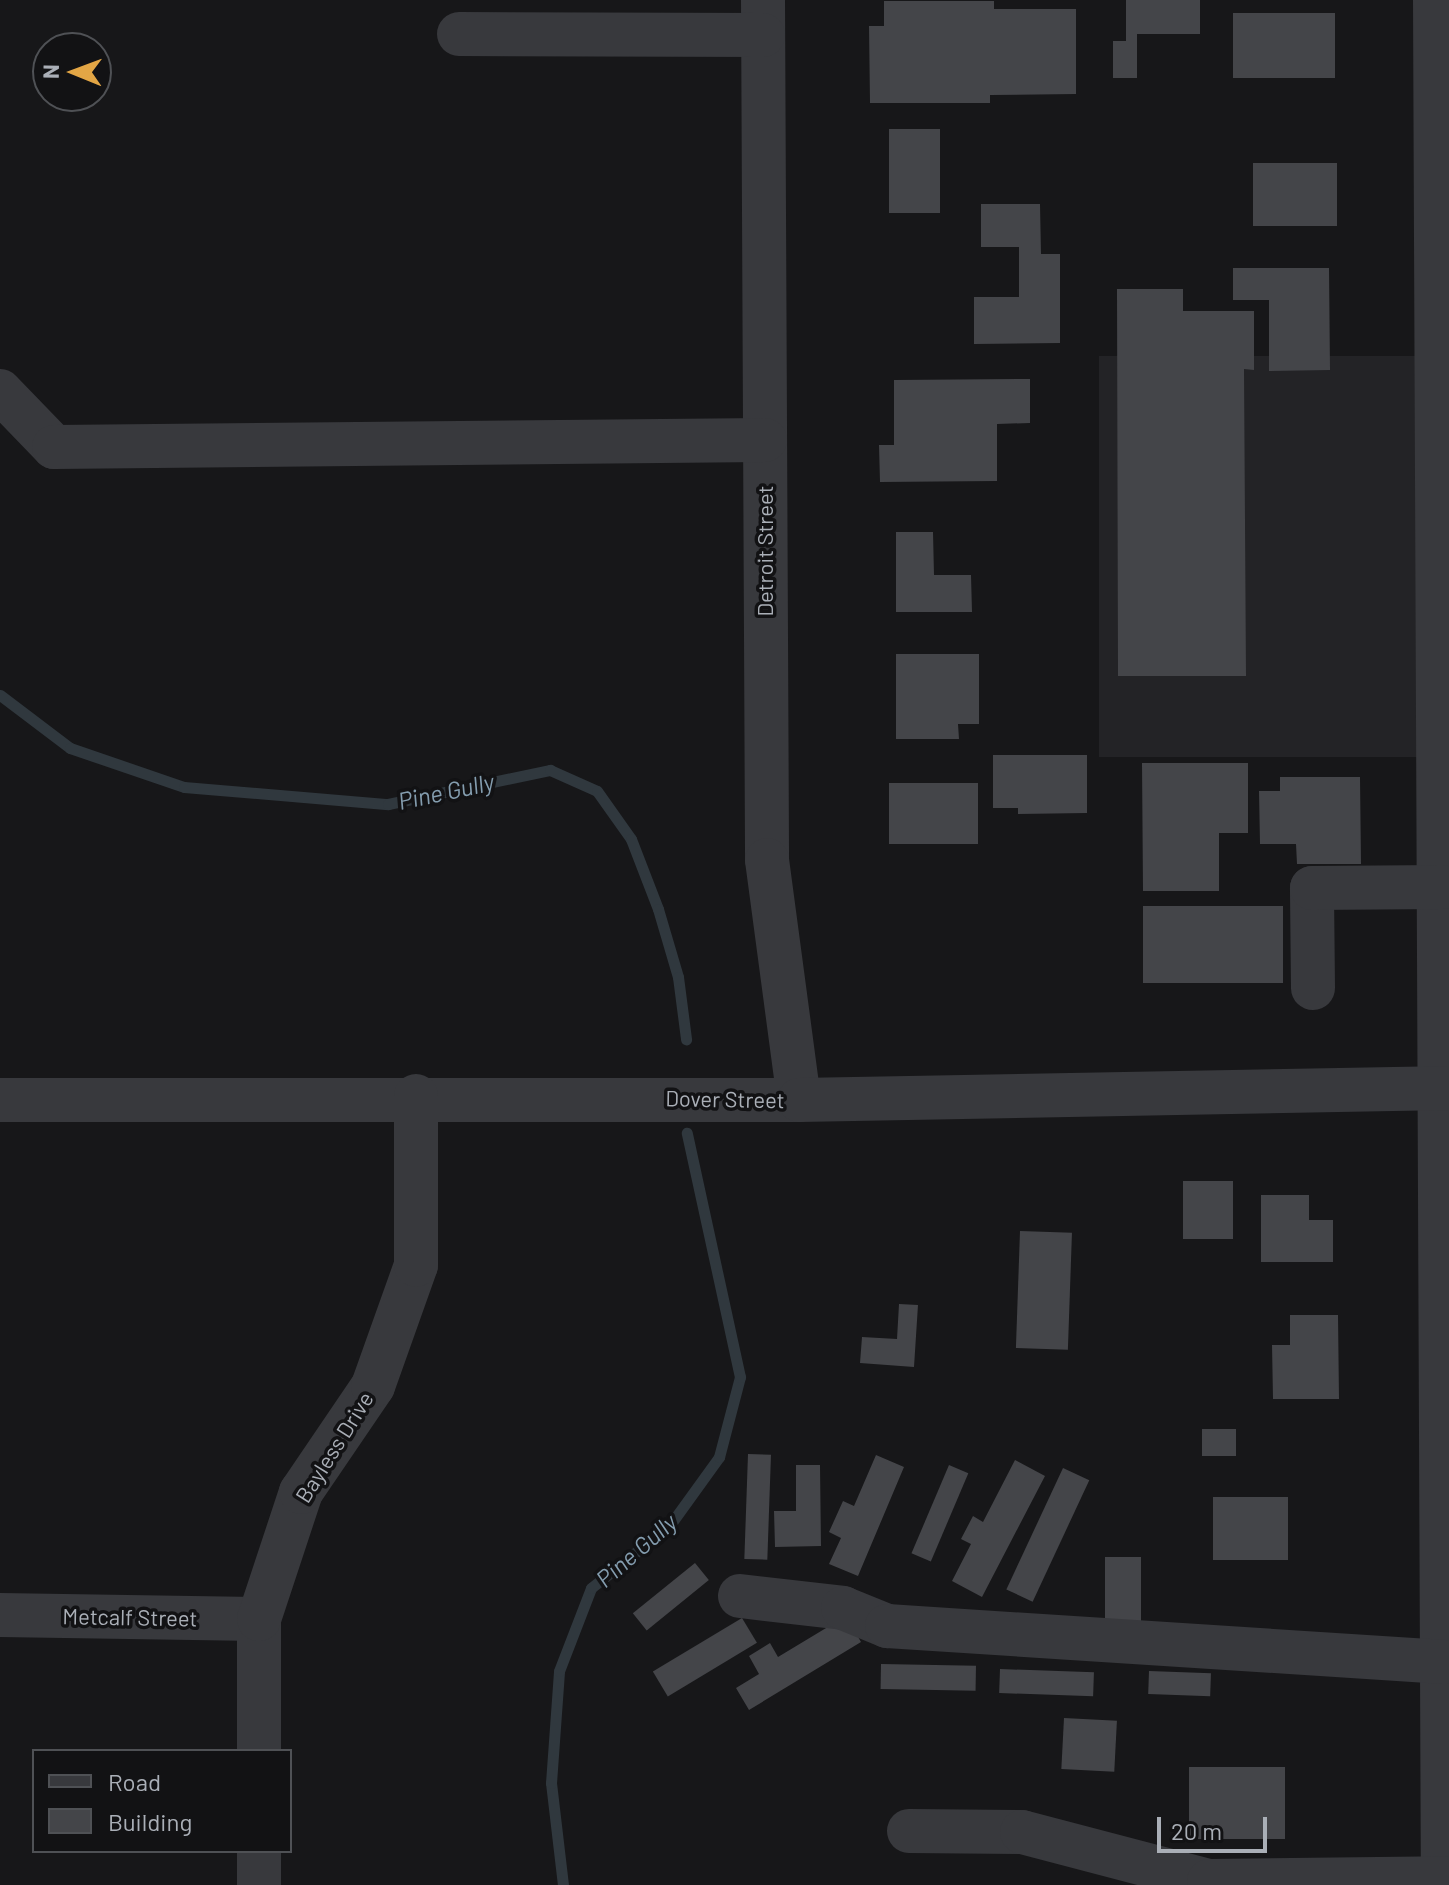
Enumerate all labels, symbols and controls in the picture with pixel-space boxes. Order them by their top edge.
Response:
north arrow [32,32,112,112]
text: N [37,64,63,79]
street label: Detroit Street [752,485,778,617]
water label: Pine Gully [395,767,497,815]
street label: Dover Street [665,1085,785,1113]
street label: Bayless Drive [289,1387,379,1507]
water label: Pine Gully [590,1507,682,1593]
street label: Metcalf Street [62,1603,198,1631]
legend [32,1749,292,1853]
text: Road [108,1767,161,1796]
scale bar [1161,1801,1271,1851]
text: Building [108,1807,192,1836]
text: 20 m [1171,1816,1222,1845]

